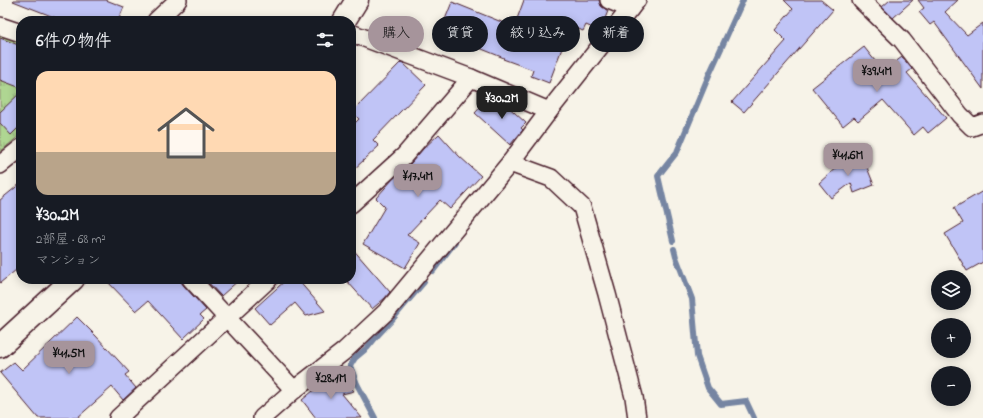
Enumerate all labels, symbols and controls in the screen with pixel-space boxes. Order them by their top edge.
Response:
chip: 購入 [368,16,424,52]
chip: 賃貸 [432,16,488,52]
chip: 絞り込み [496,16,580,52]
chip: 新着 [588,16,644,52]
text: 6件の物件 [36,29,111,54]
icon: filters [314,29,336,51]
pin: ¥39.4M [844,59,910,93]
text: ¥39.4M [862,62,892,81]
pin: ¥30.2M [469,86,535,120]
text: ¥30.2M [485,89,519,108]
icon: home [150,97,222,169]
pin: ¥41.6M [815,143,881,177]
text: ¥41.6M [833,146,863,165]
pin: ¥17.4M [385,164,451,198]
text: ¥17.4M [403,167,433,186]
text: ¥30.2M [36,203,79,228]
text: 2部屋 · 68 m² [36,230,106,249]
text: マンション [36,251,100,270]
map controls [931,270,971,406]
button: layers [931,270,971,310]
button: + [931,318,971,358]
pin: ¥41.5M [36,341,102,375]
text: ¥41.5M [53,344,85,363]
pin: ¥28.1M [298,366,364,400]
button: − [931,366,971,406]
text: ¥28.1M [315,369,347,388]

